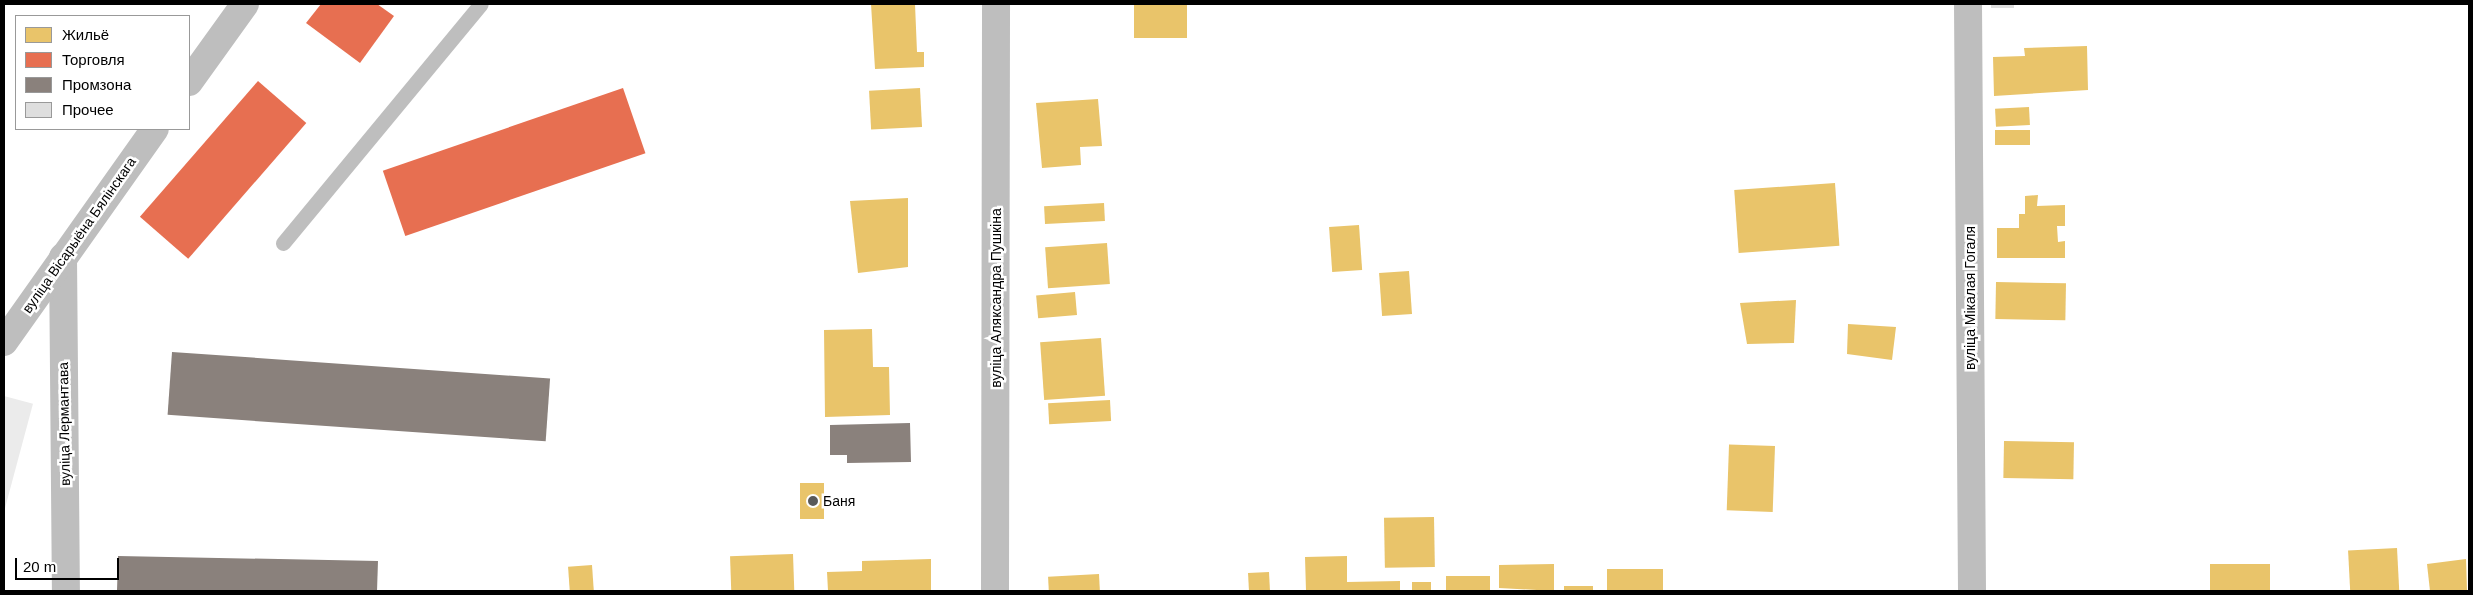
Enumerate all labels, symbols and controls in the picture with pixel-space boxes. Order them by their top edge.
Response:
legend [15,15,190,130]
text: Жильё [62,26,109,43]
text: Торговля [62,51,125,68]
text: Промзона [62,76,131,93]
text: Прочее [62,101,114,118]
street label: вуліца Вісарыёна Бялінскага [19,154,139,316]
street label: вуліца Аляксандра Пушкіна [988,208,1004,388]
street label: вуліца Мікалая Гогаля [1962,226,1978,370]
street label: вуліца Лермантава [55,362,73,486]
place label: Баня [823,493,855,509]
marker: Баня [807,495,819,507]
scale bar [18,548,121,580]
text: 20 m [23,558,56,575]

